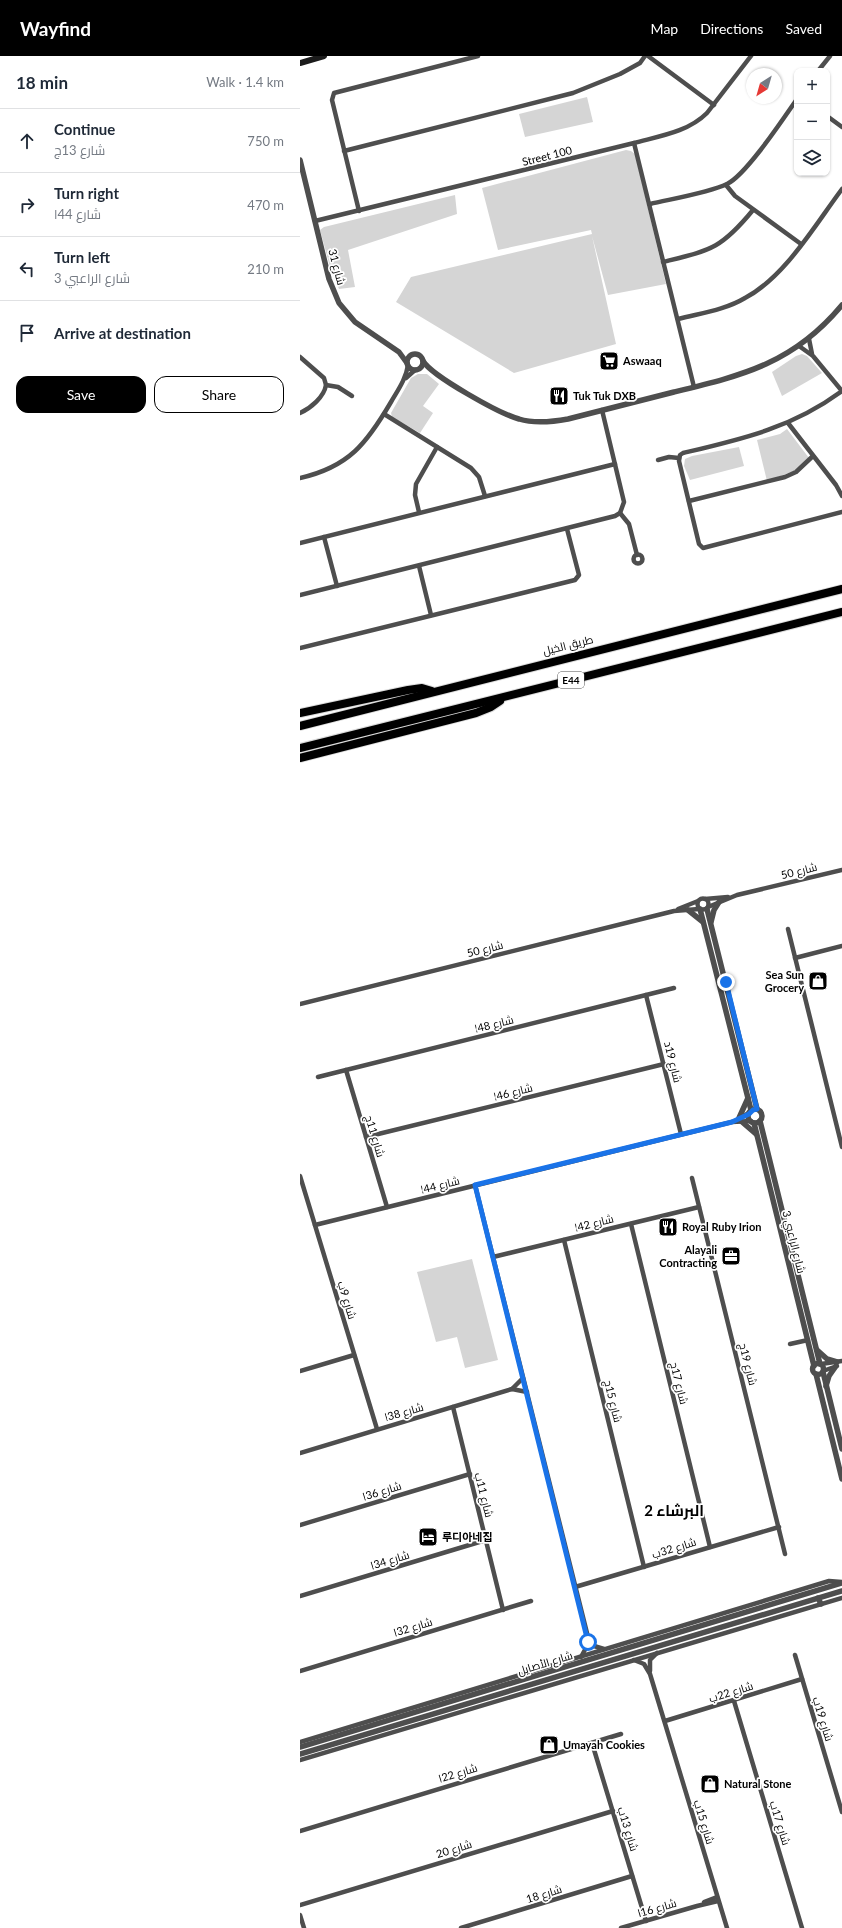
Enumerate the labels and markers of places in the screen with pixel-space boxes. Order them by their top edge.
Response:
supermarket icon: Aswaaq [598,350,620,372]
place label: Aswaaq [622,354,662,367]
restaurant icon: Tuk Tuk DXB [548,385,570,407]
place label: Tuk Tuk DXB [573,389,636,402]
place label: Sea Sun Grocery [765,968,804,994]
shop icon: Sea Sun Grocery [807,970,829,992]
restaurant icon: Royal Ruby Irion [657,1216,679,1238]
place label: Royal Ruby Irion [682,1220,761,1233]
place label: Alayali Contracting [659,1243,717,1269]
office icon: Alayali Contracting [720,1245,742,1267]
hotel icon: 루디아네집 [417,1526,439,1548]
place label: 루디아네집 [442,1530,493,1543]
shop icon: Umayah Cookies [538,1734,560,1756]
place label: Umayah Cookies [563,1738,645,1751]
shop icon: Natural Stone [699,1773,721,1795]
place label: Natural Stone [724,1777,792,1790]

